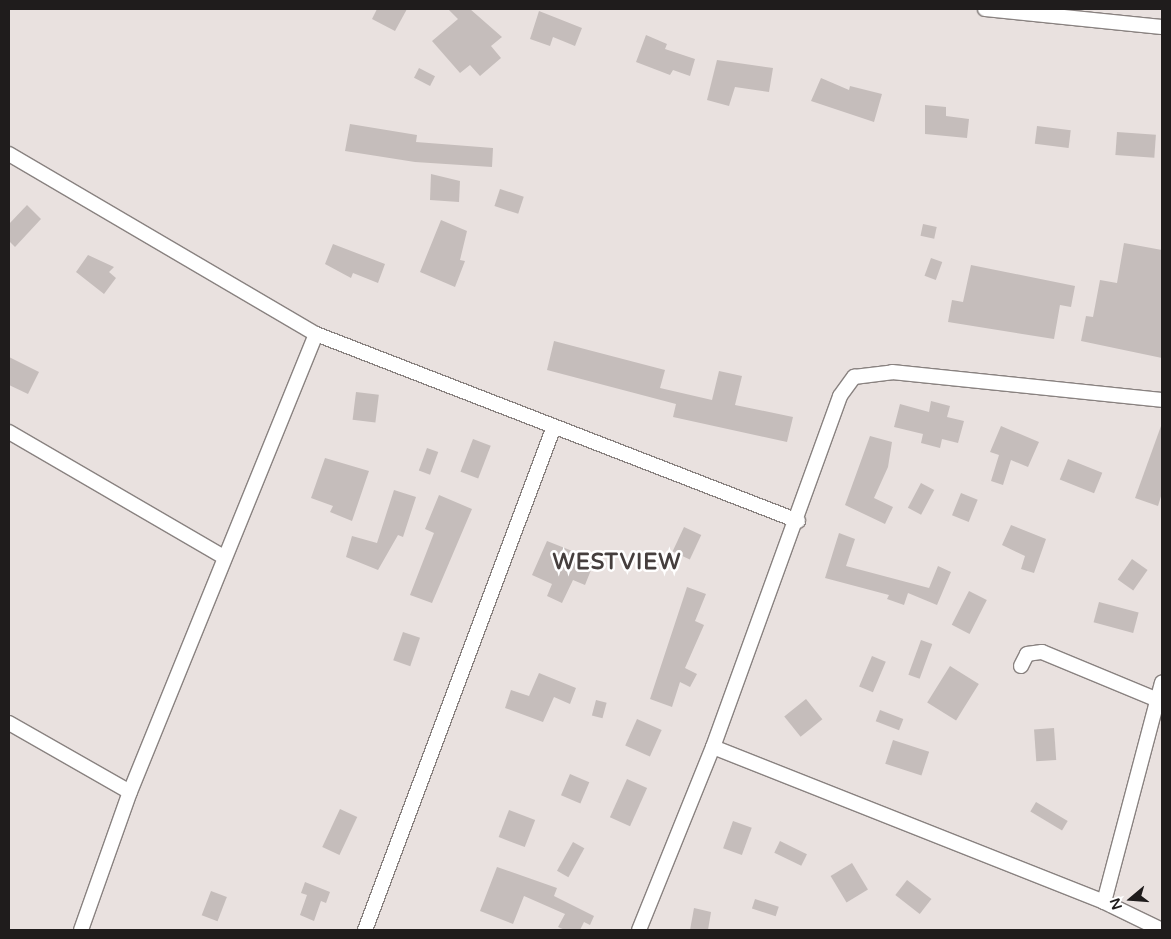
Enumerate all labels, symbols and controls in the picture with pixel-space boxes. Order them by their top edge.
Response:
district label: WESTVIEW [551,550,683,576]
north arrow [1106,874,1156,924]
text: N [1106,896,1126,912]

